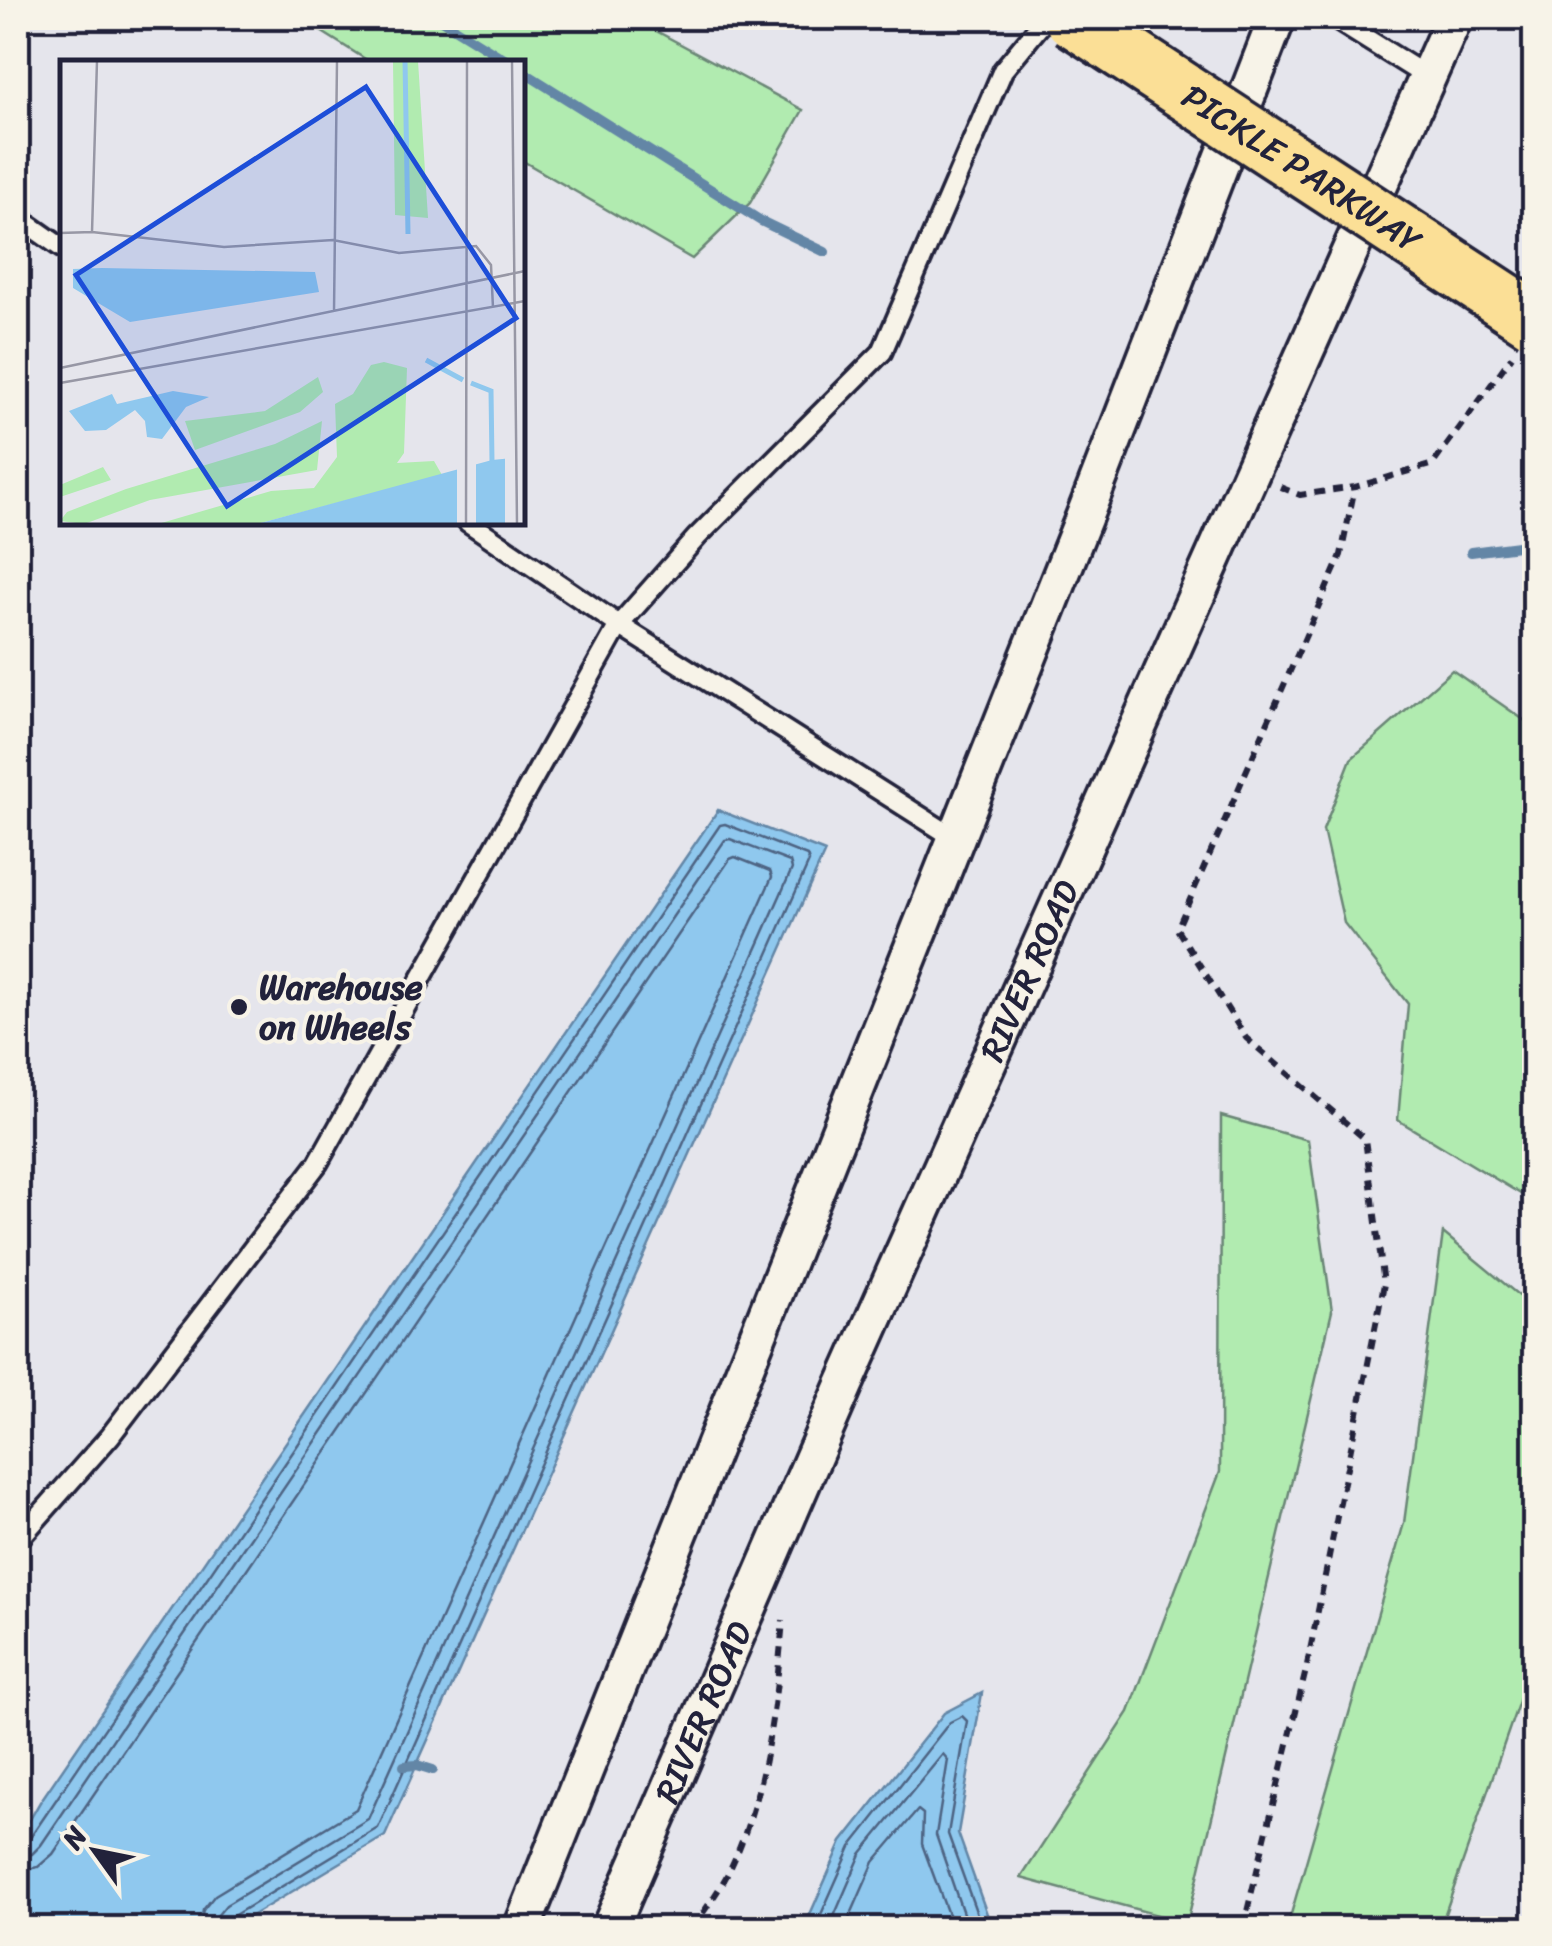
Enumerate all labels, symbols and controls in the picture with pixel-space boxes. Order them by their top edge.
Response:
inset map [60,60,525,525]
street label: PICKLE PARKWAY [1169,66,1436,271]
street label: RIVER ROAD [962,870,1097,1072]
place label: Warehouse on Wheels [259,956,423,1058]
marker: Warehouse on Wheels [228,996,250,1018]
street label: RIVER ROAD [636,1611,770,1813]
north arrow [45,1801,145,1901]
text: N [48,1816,101,1860]

